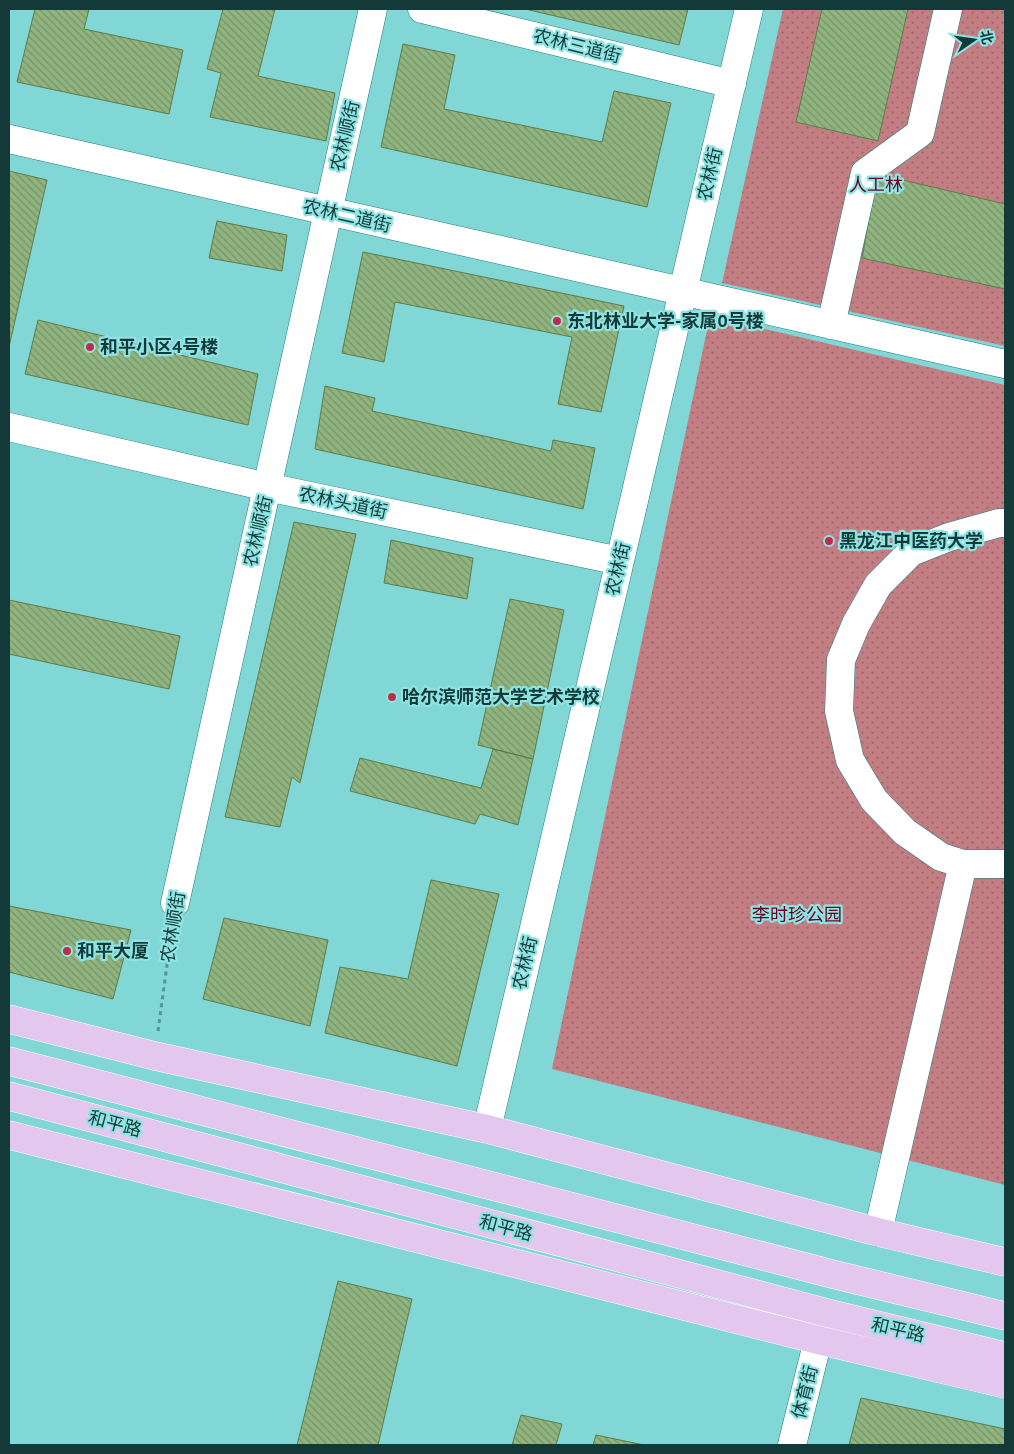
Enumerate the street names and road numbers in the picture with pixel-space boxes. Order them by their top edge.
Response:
street label: 农林三道街 [531,23,624,68]
street label: 农林顺街 [325,98,364,174]
street label: 农林街 [692,145,727,203]
street label: 农林二道街 [301,194,394,237]
street label: 农林头道街 [297,482,390,523]
street label: 农林顺街 [238,493,277,569]
street label: 农林街 [600,540,635,598]
street label: 农林顺街 [156,890,189,964]
street label: 农林街 [507,934,542,992]
street label: 和平路 [86,1105,144,1142]
street label: 和平路 [477,1209,535,1246]
street label: 和平路 [869,1312,927,1347]
street label: 体育街 [787,1363,822,1421]

